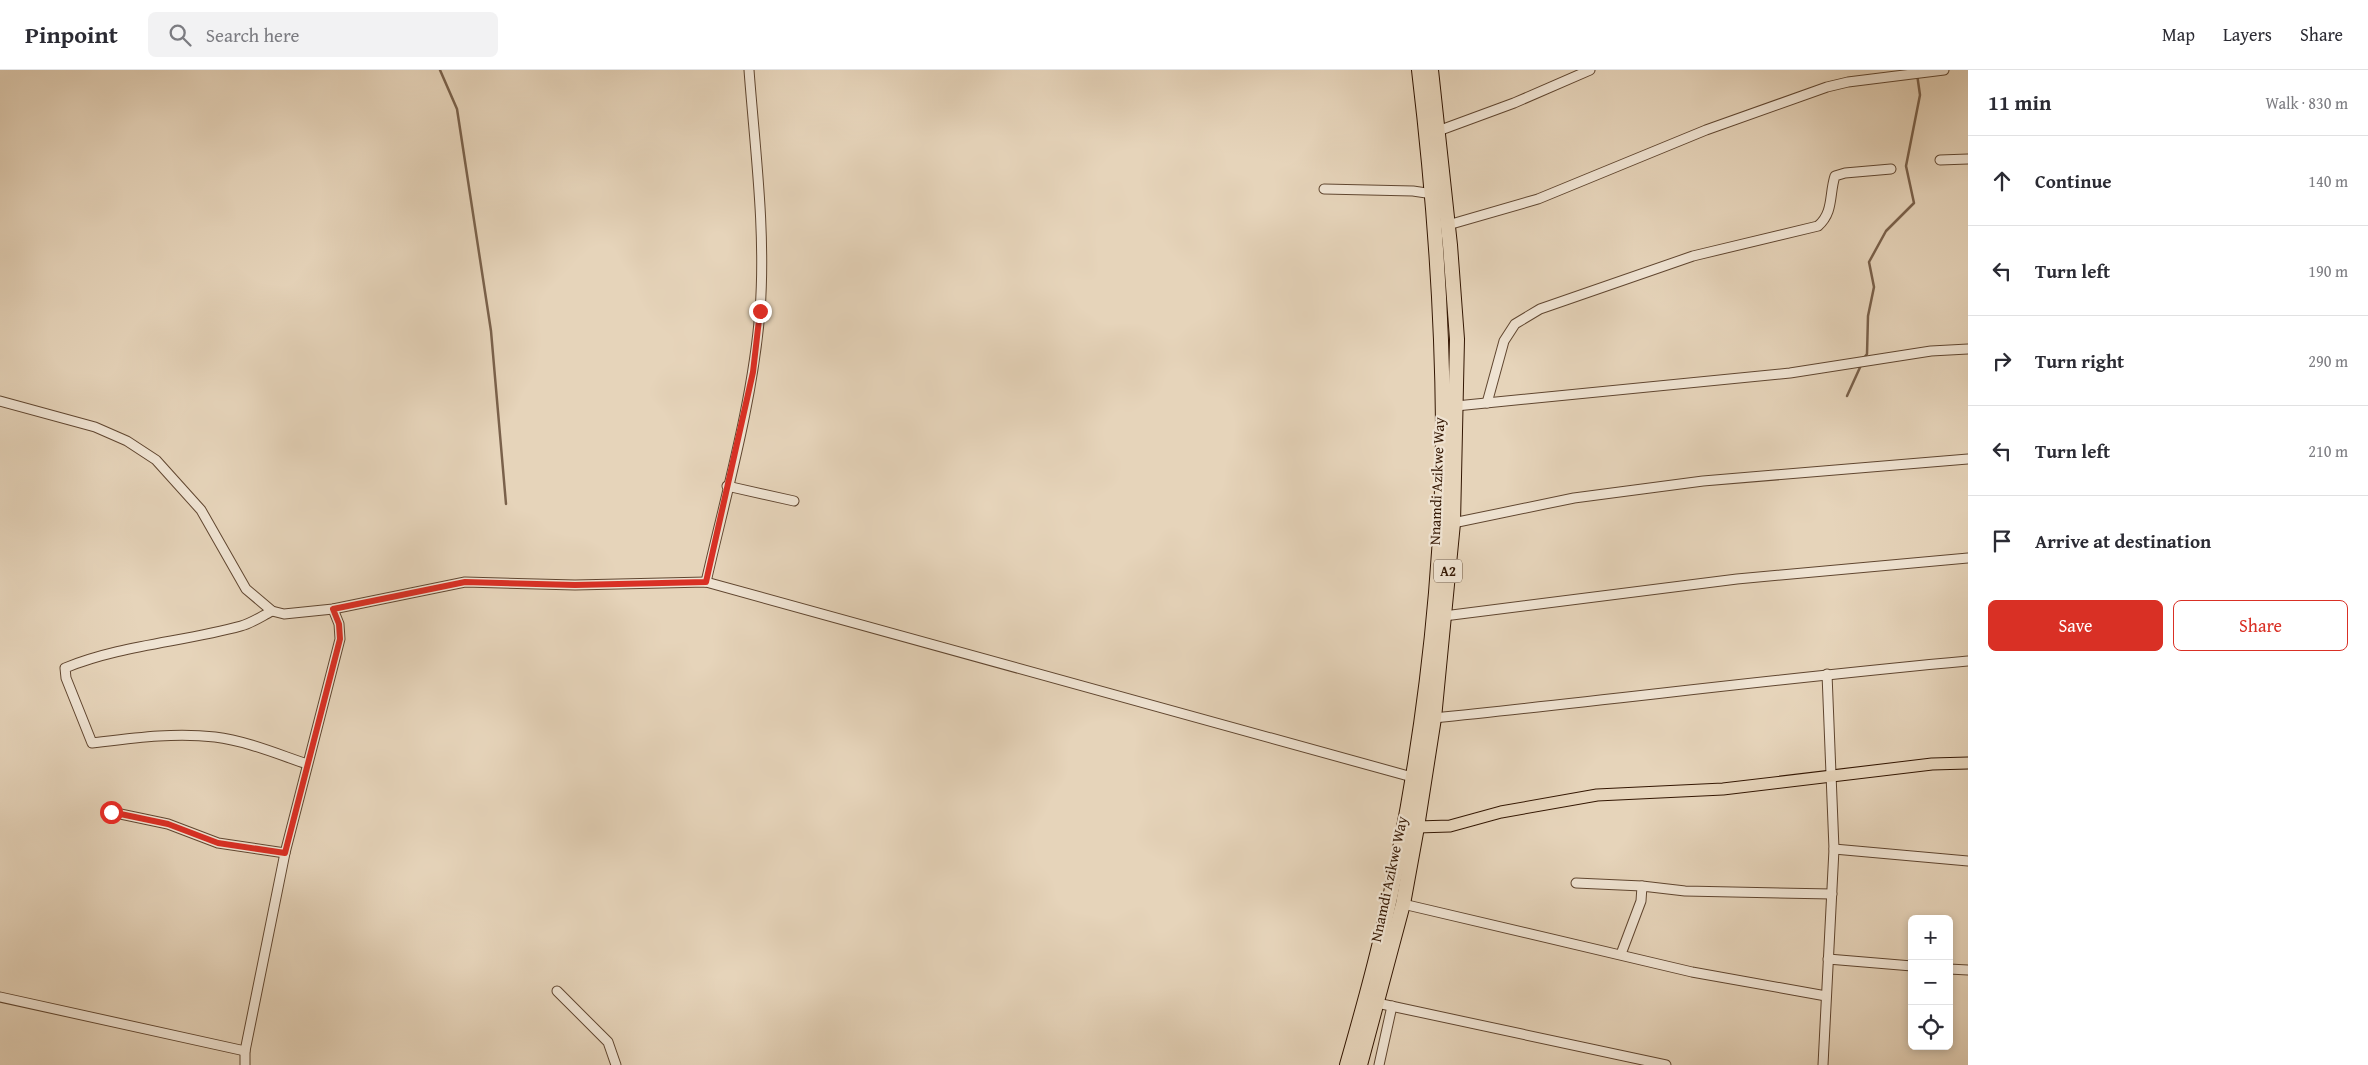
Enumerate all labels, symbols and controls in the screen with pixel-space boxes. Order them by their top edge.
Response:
search box [148,12,498,57]
text: Pinpoint [25,17,118,52]
icon: search [166,21,194,49]
text: Search here [206,21,299,49]
text: Map [2162,21,2195,48]
text: Layers [2223,21,2272,48]
text: Share [2300,21,2343,48]
text: 11 min [1988,87,2051,118]
text: Walk · 830 m [2265,91,2348,115]
icon: ahead [1988,167,2016,195]
text: Continue [2035,167,2112,195]
text: 140 m [2308,169,2348,193]
icon: left [1988,257,2016,285]
text: Turn left [2035,257,2110,285]
text: 190 m [2308,259,2348,283]
route end [749,300,772,323]
icon: right [1988,347,2016,375]
text: Turn right [2035,347,2124,375]
text: 290 m [2308,349,2348,373]
street label: Nnamdi Azikwe Way [1424,416,1449,545]
icon: left [1988,437,2016,465]
text: Turn left [2035,437,2110,465]
text: 210 m [2308,439,2348,463]
icon: arrive [1988,527,2016,555]
text: Arrive at destination [2035,527,2211,555]
road number: A2 [1434,560,1462,582]
button: Save [1988,600,2163,651]
button: Share [2173,600,2348,651]
route start [100,801,123,824]
street label: Nnamdi Azikwe Way [1365,814,1412,944]
map controls [1908,915,1953,1050]
button: + [1908,915,1953,960]
button: − [1908,960,1953,1005]
button: locate [1908,1005,1953,1050]

